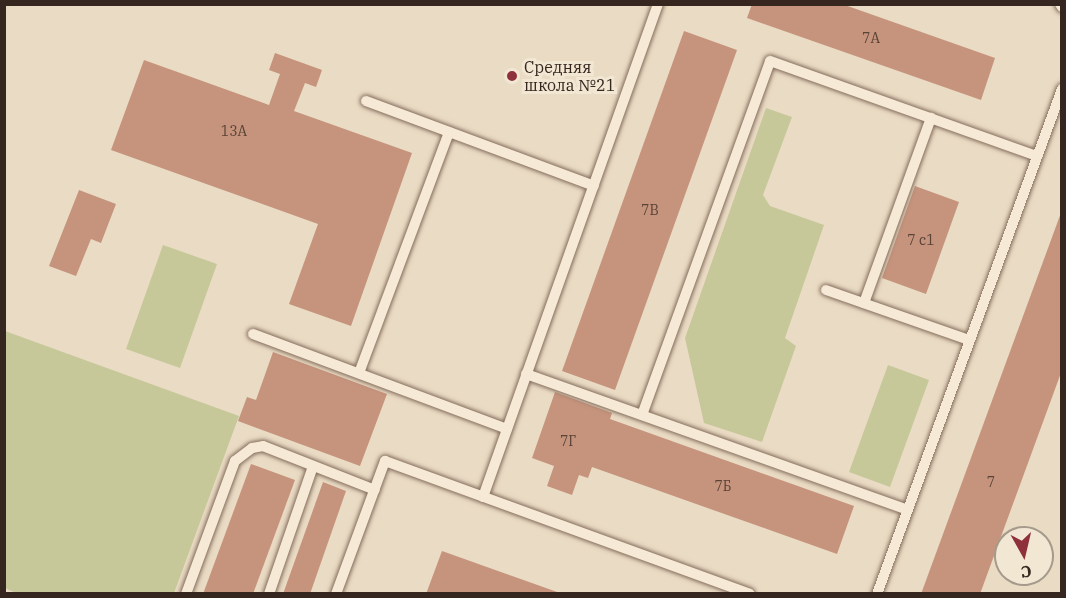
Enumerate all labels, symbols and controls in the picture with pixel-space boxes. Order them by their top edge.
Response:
house number: 7А [862,30,880,46]
place label: Средняя школа №21 [524,57,615,95]
marker: Средняя школа №21 [505,69,519,83]
house number: 13А [221,123,247,139]
house number: 7В [641,202,659,218]
house number: 7 с1 [907,232,935,248]
house number: 7Г [560,433,576,449]
house number: 7 [987,474,995,490]
house number: 7Б [714,478,732,494]
north arrow [994,526,1054,586]
text: С [1020,561,1033,582]

